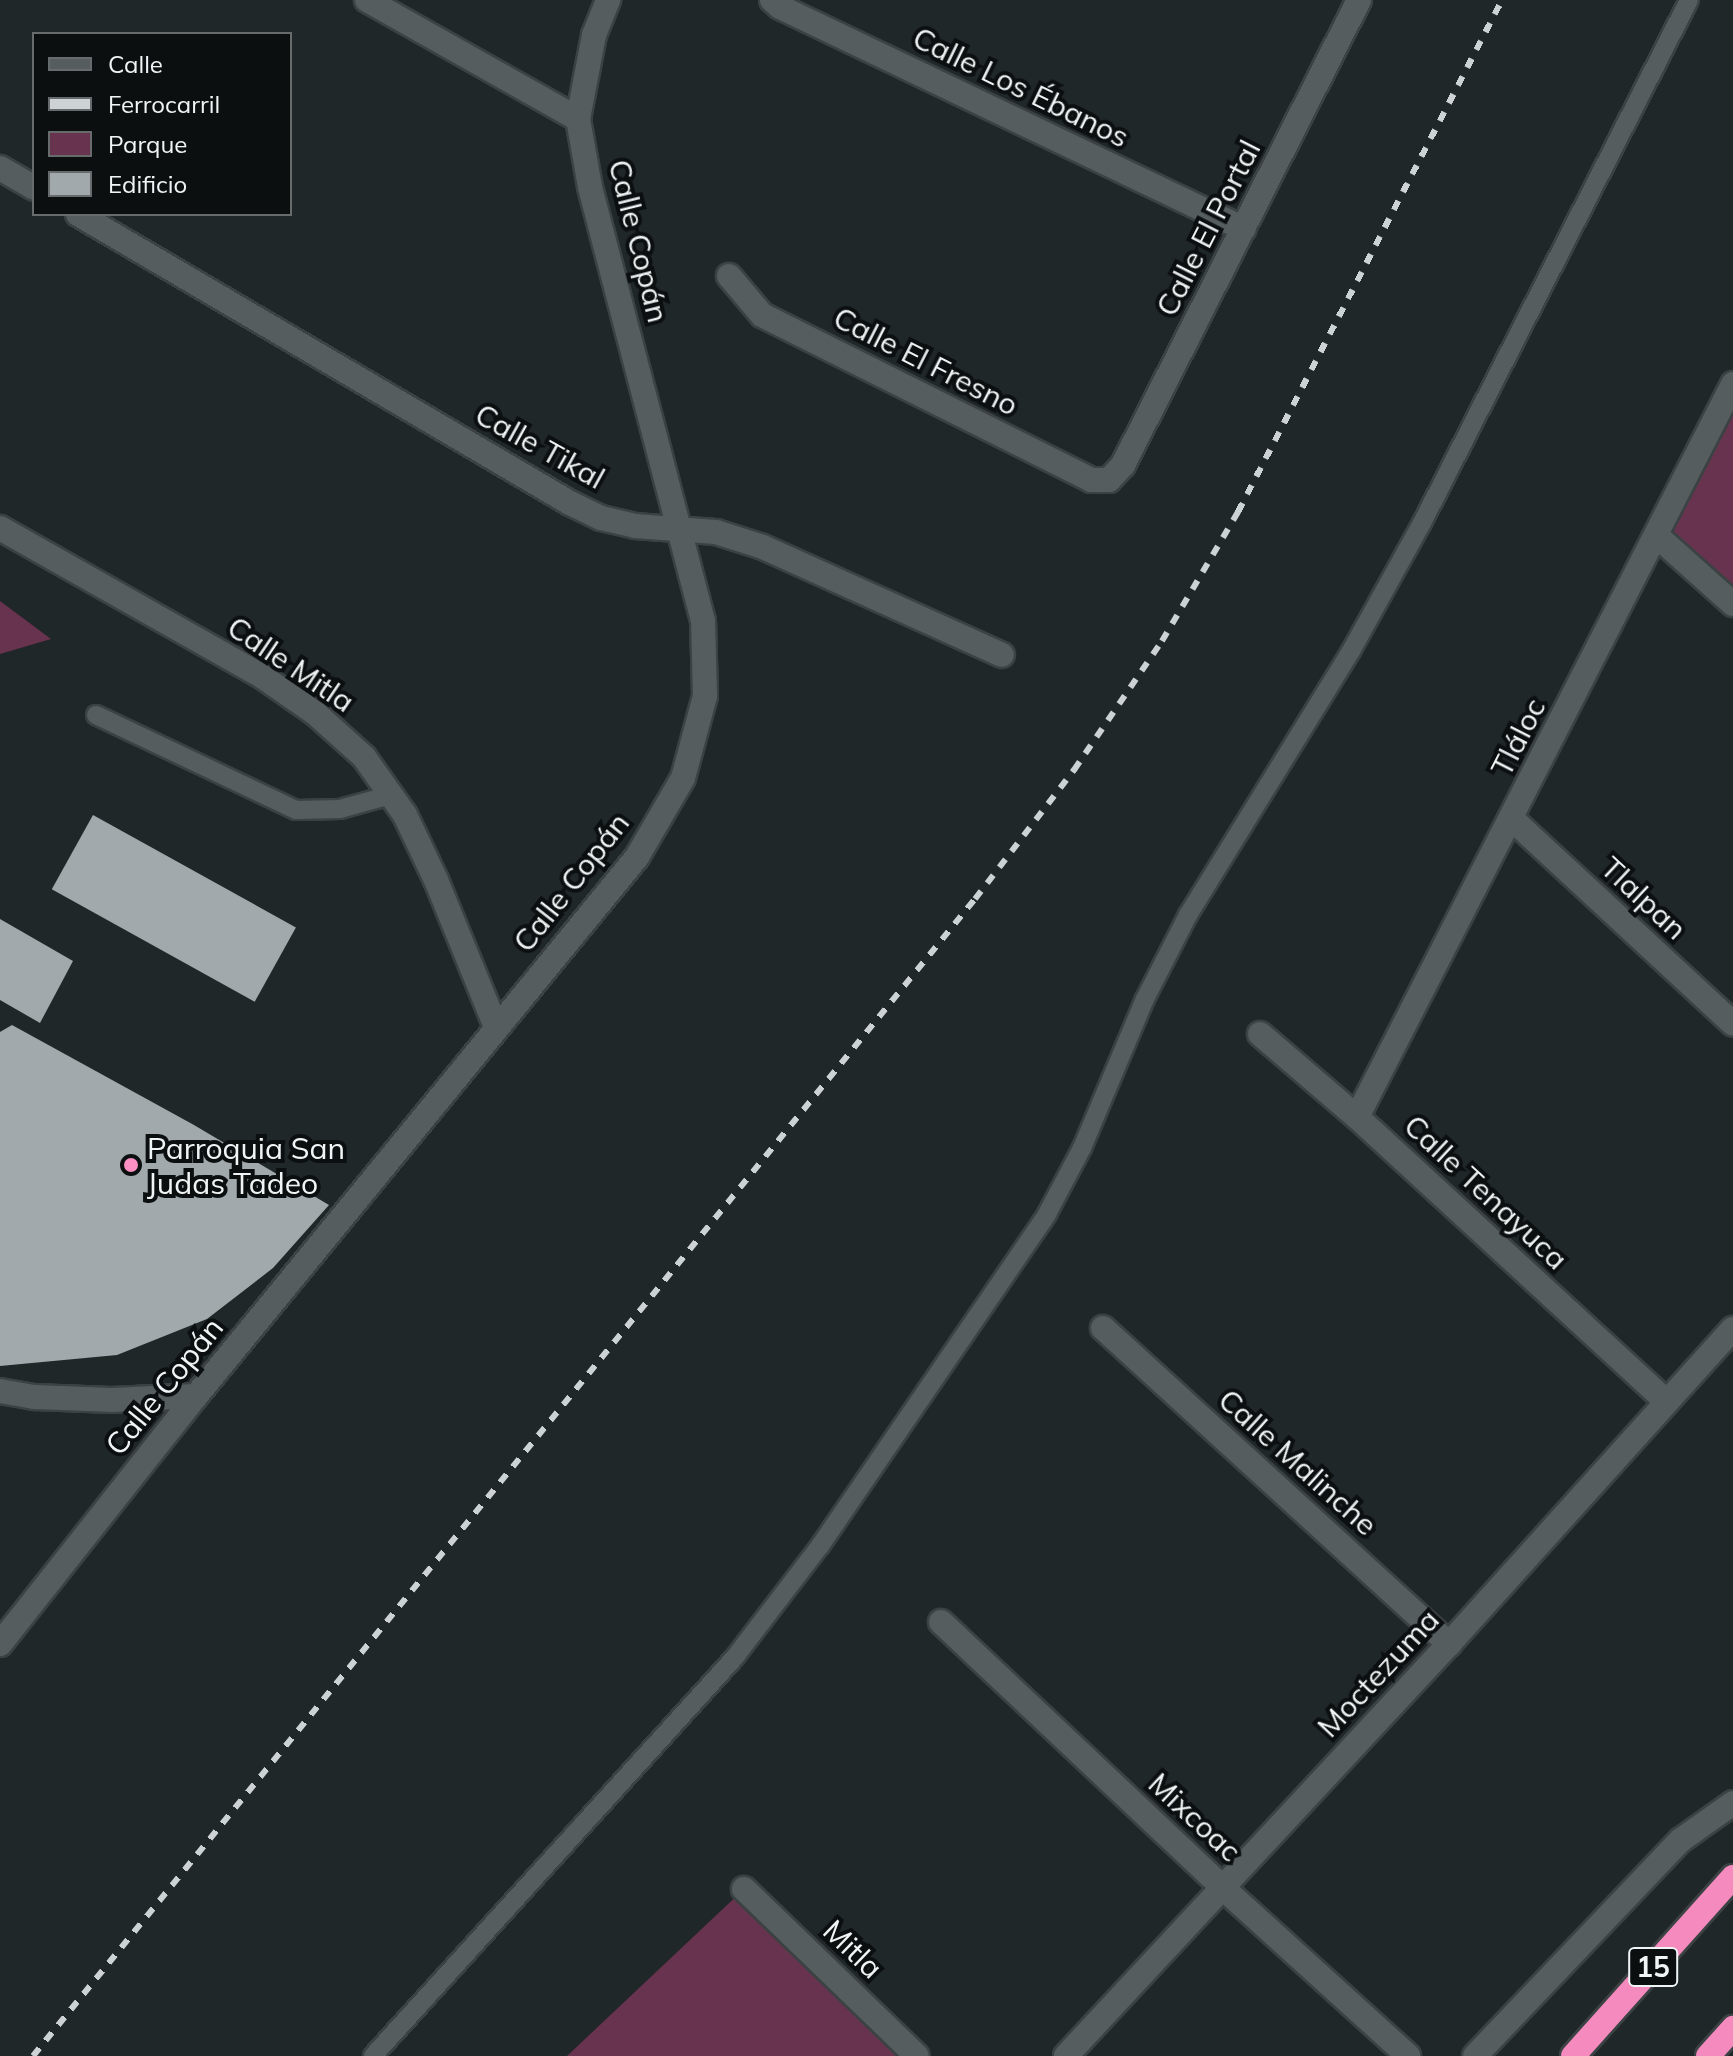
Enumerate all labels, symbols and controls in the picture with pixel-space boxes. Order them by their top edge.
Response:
street label: Calle Los Ébanos [907,19,1135,155]
legend [32,32,292,216]
text: Calle [108,49,163,79]
text: Ferrocarril [108,89,220,119]
text: Parque [108,129,187,159]
street label: Calle El Portal [1148,134,1268,322]
street label: Calle Copán [601,156,677,326]
text: Edificio [108,169,187,199]
street label: Calle El Fresno [828,299,1024,423]
street label: Calle Tikal [469,396,611,496]
street label: Calle Mitla [221,609,361,719]
street label: Tláloc [1483,692,1553,782]
street label: Calle Copán [506,805,636,959]
street label: Tlalpan [1594,849,1694,947]
street label: Calle Tenayuca [1397,1107,1575,1277]
place label: Parroquia San Judas Tadeo [147,1130,345,1200]
marker: Parroquia San Judas Tadeo [122,1156,140,1174]
street label: Calle Copán [98,1310,230,1462]
street label: Calle Malinche [1211,1381,1385,1543]
street label: Moctezuma [1310,1602,1446,1744]
street label: Mixcoac [1141,1765,1249,1869]
street label: Mitla [816,1912,890,1986]
road number: 15 [1627,1943,1679,1991]

